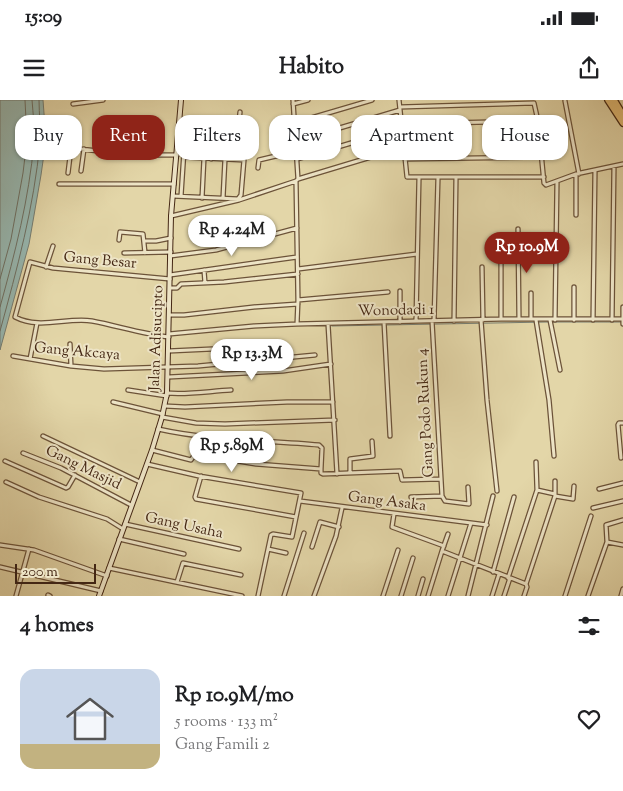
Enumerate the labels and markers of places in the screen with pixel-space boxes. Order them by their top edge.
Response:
pin: Rp 4.24M [180,214,284,257]
pin: Rp 10.9M [475,232,579,274]
pin: Rp 13.3M [200,338,304,381]
pin: Rp 5.89M [180,430,284,473]

